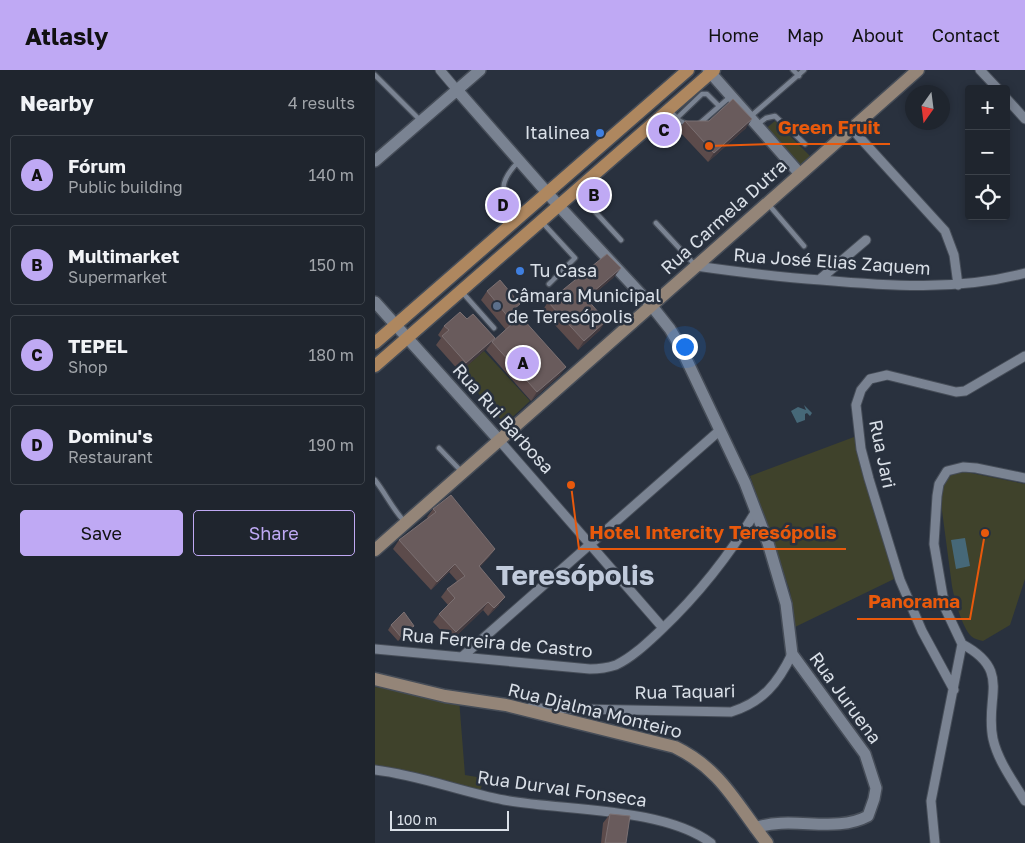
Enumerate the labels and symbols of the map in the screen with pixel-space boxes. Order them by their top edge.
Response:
north arrow [905,85,950,130]
callout: Green Fruit [768,110,890,144]
pin: C [648,111,680,149]
text: Green Fruit [778,115,881,138]
place label: Italinea [525,121,590,143]
marker: Italinea [594,127,606,139]
street label: Rua Carmela Dutra [656,154,791,278]
pin: B [578,176,610,214]
pin: D [487,186,519,224]
street label: Rua José Elias Zaquem [733,243,931,279]
place label: Tu Casa [530,259,597,281]
marker: Tu Casa [514,265,526,277]
place label: Câmara Municipal de Teresópolis [507,284,661,327]
marker: Câmara Municipal de Teresópolis [491,300,503,312]
your location [672,334,698,360]
pin: A [507,344,539,382]
street label: Rua Rui Barbosa [449,359,559,478]
street label: Rua Jari [865,418,901,490]
callout: Hotel Intercity Teresópolis [579,515,846,549]
text: Hotel Intercity Teresópolis [589,520,837,543]
district label: Teresópolis [496,558,654,591]
callout: Panorama [857,585,970,619]
text: Panorama [868,589,960,612]
street label: Rua Ferreira de Castro [401,623,594,661]
street label: Rua Juruena [805,647,886,748]
street label: Rua Djalma Monteiro [506,678,685,742]
street label: Rua Taquari [634,679,736,703]
street label: Rua Durval Fonseca [476,765,648,811]
scale bar [390,808,509,831]

